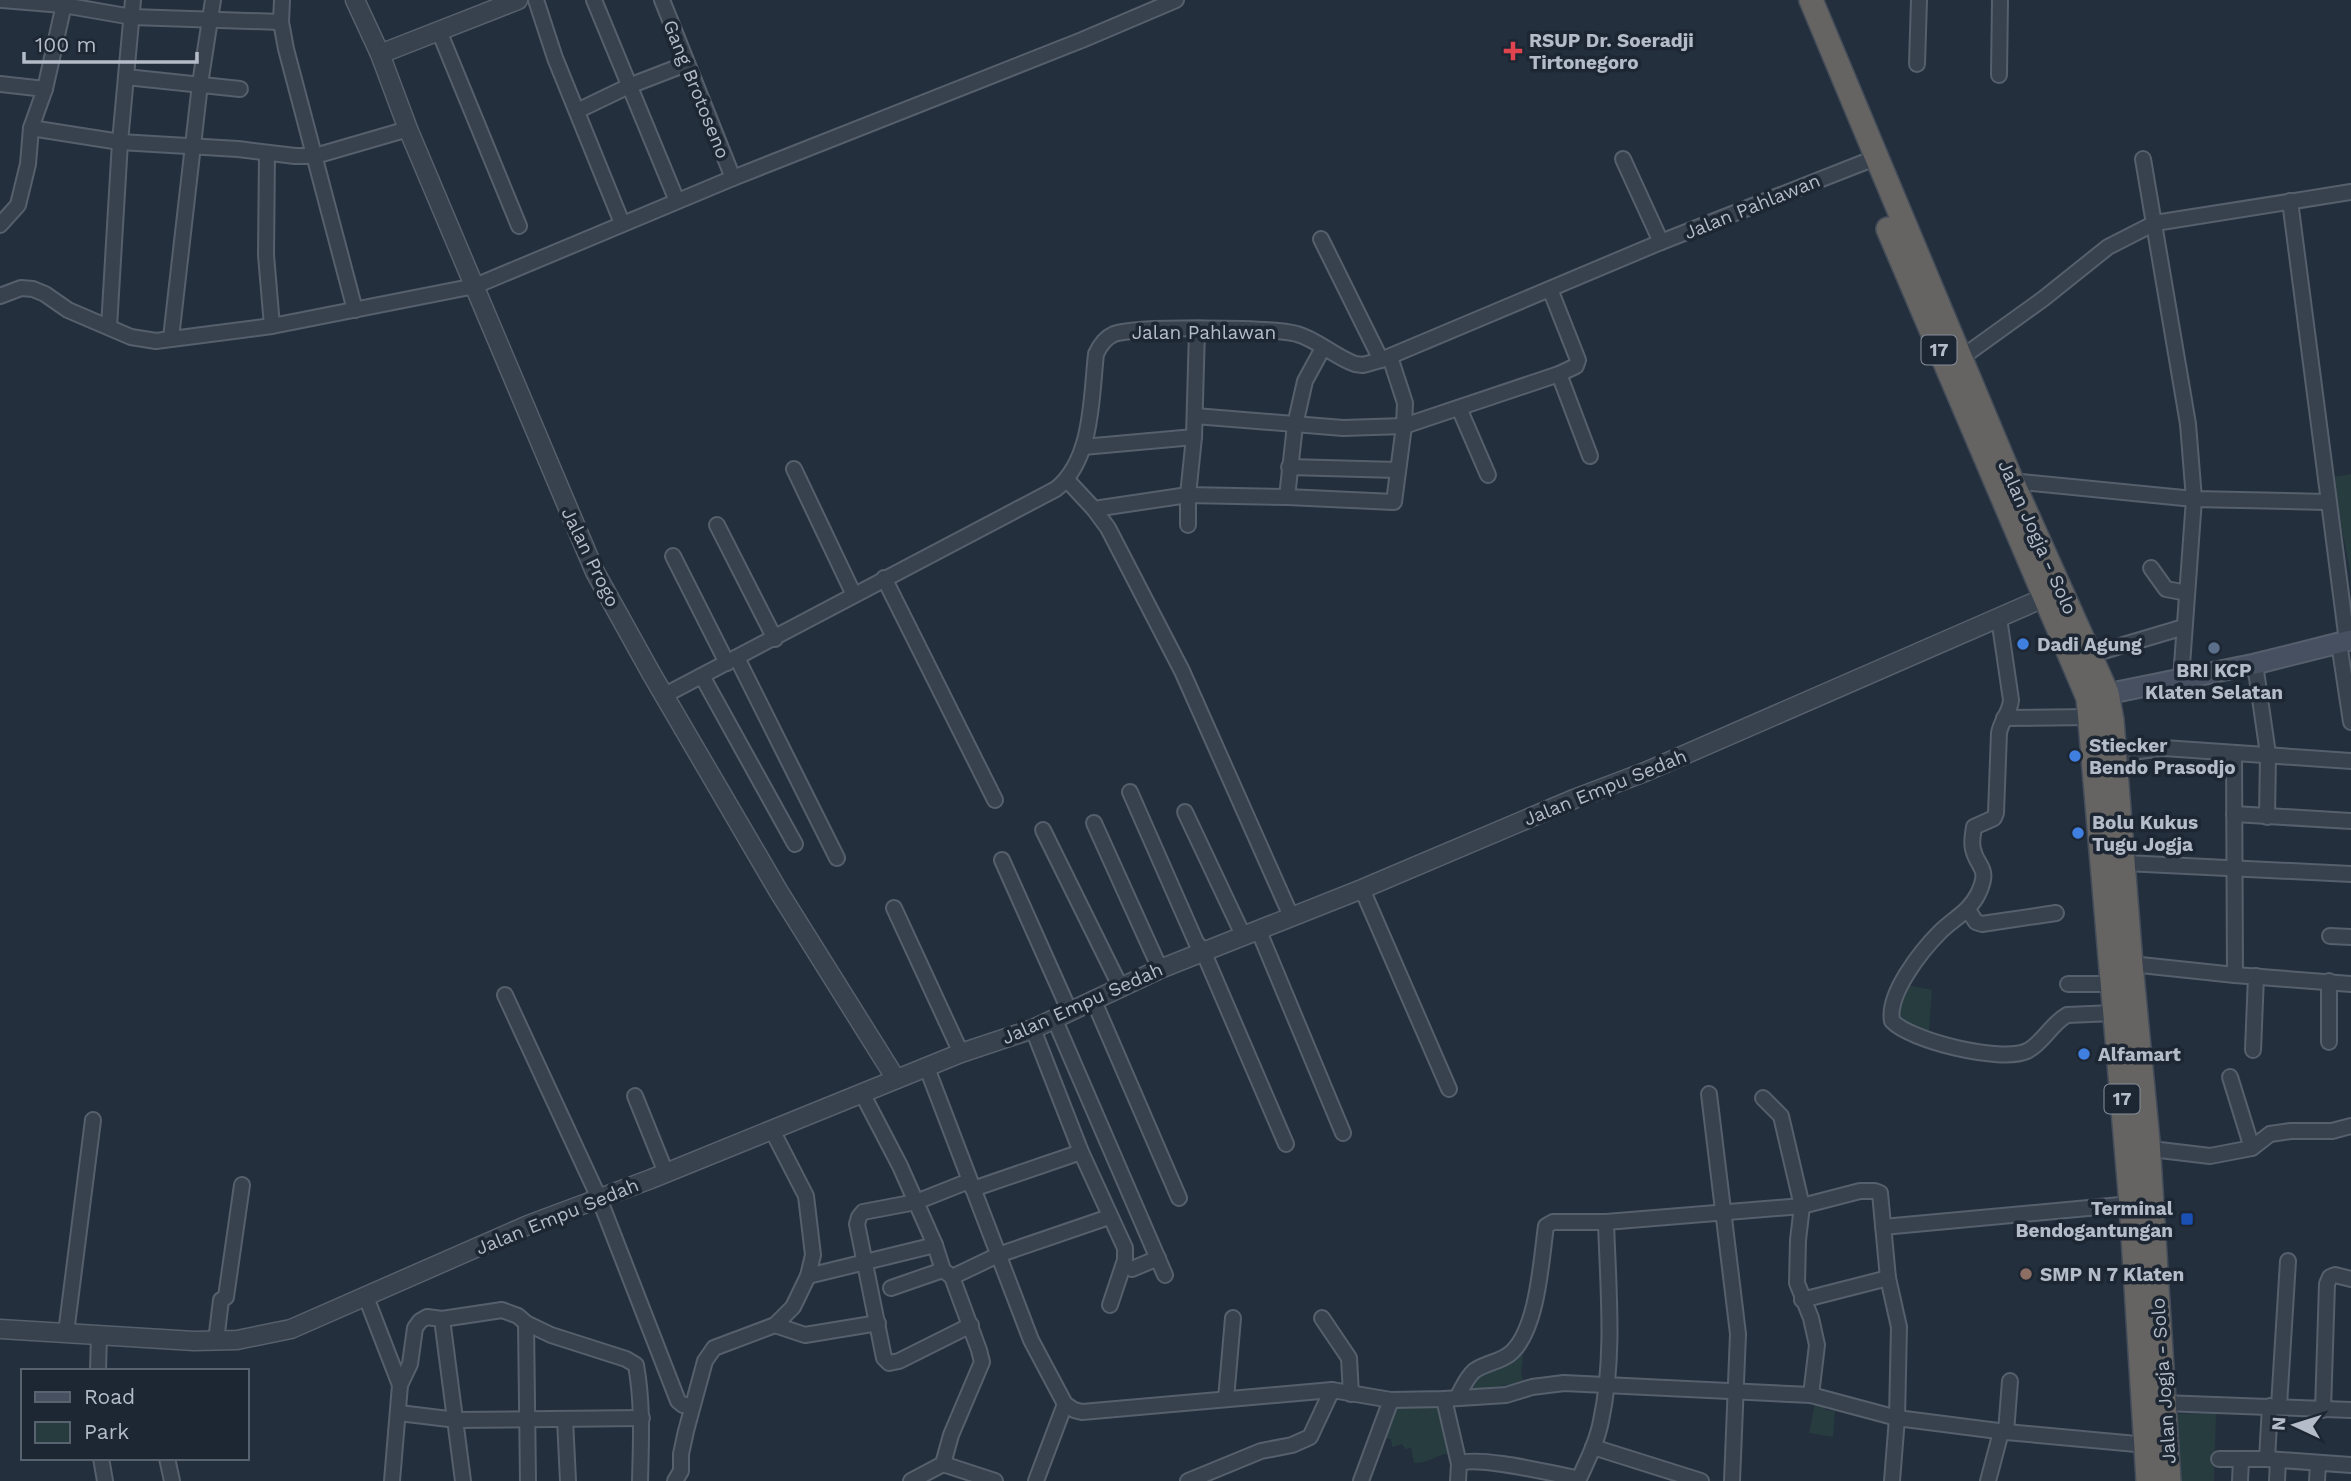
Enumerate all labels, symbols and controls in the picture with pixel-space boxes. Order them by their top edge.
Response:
street label: Gang Brotoseno [658,17,735,162]
scale bar [24,21,198,65]
place label: RSUP Dr. Soeradji Tirtonegoro [1529,29,1694,74]
text: 100 m [35,32,97,57]
marker: RSUP Dr. Soeradji Tirtonegoro [1503,41,1523,61]
street label: Jalan Pahlawan [1681,169,1824,244]
street label: Jalan Pahlawan [1132,321,1276,344]
road number: 17 [1922,336,1956,364]
street label: Jalan Jogja - Solo [1993,456,2082,618]
street label: Jalan Progo [557,504,625,611]
place label: Dadi Agung [2037,633,2142,656]
marker: Dadi Agung [2015,636,2031,652]
marker: BRI KCP Klaten Selatan [2206,640,2222,656]
place label: BRI KCP Klaten Selatan [2145,659,2283,704]
place label: Stiecker Bendo Prasodjo [2089,734,2236,779]
street label: Jalan Empu Sedah [1520,744,1690,831]
marker: Stiecker Bendo Prasodjo [2067,748,2083,764]
place label: Bolu Kukus Tugu Jogja [2092,811,2198,856]
marker: Bolu Kukus Tugu Jogja [2070,825,2086,841]
street label: Jalan Empu Sedah [998,958,1166,1049]
place label: Alfamart [2098,1043,2182,1066]
marker: Alfamart [2076,1046,2092,1062]
road number: 17 [2104,1084,2140,1114]
street label: Jalan Empu Sedah [472,1173,642,1260]
place label: Terminal Bendogantungan [2015,1197,2174,1242]
marker: Terminal Bendogantungan [2179,1211,2195,1227]
place label: SMP N 7 Klaten [2040,1263,2184,1286]
marker: SMP N 7 Klaten [2018,1266,2034,1282]
street label: Jalan Jogja - Solo [2146,1297,2181,1465]
legend [21,1369,248,1460]
text: Road [84,1384,135,1409]
north arrow [2260,1390,2330,1460]
text: N [2267,1416,2291,1432]
text: Park [84,1419,129,1444]

